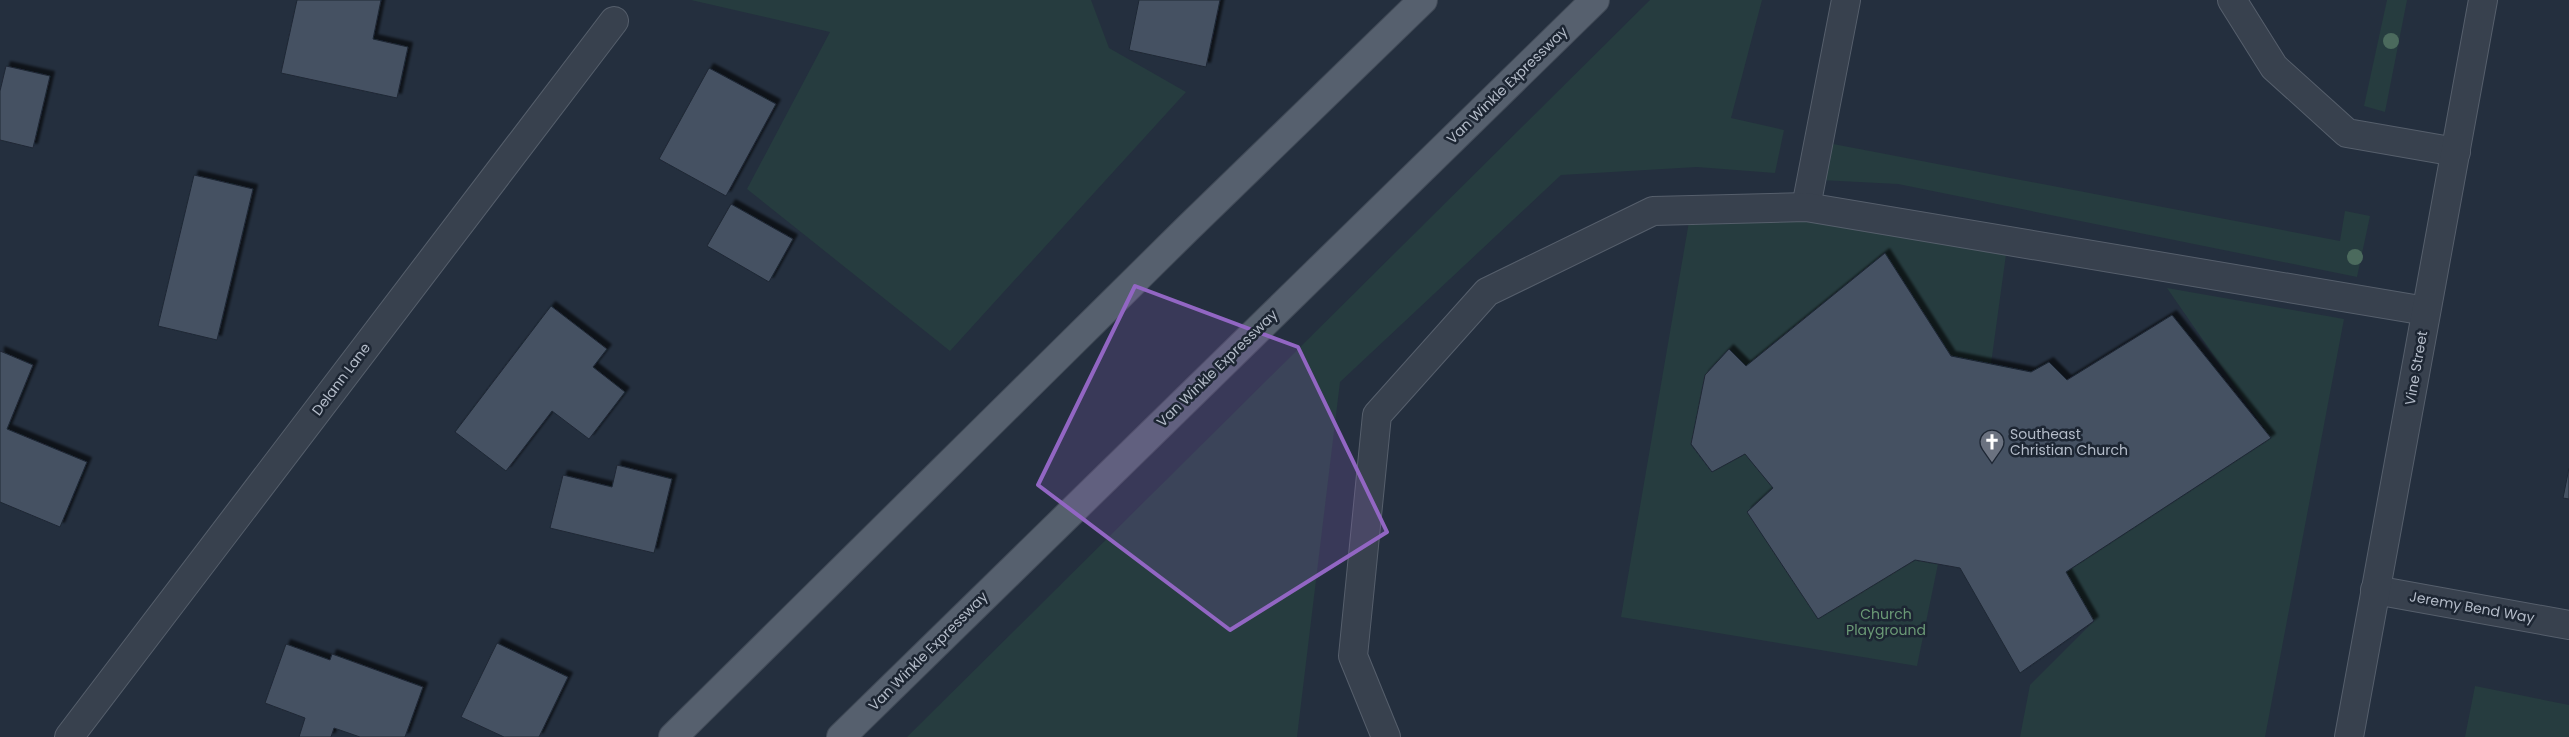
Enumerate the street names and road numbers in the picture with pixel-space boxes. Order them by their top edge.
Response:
street label: Van Winkle Expressway [1442,22,1572,148]
street label: Van Winkle Expressway [1152,305,1282,431]
street label: Vine Street [2400,329,2432,407]
street label: Delann Lane [307,338,375,419]
street label: Jeremy Bend Way [2408,586,2536,628]
street label: Van Winkle Expressway [864,587,992,715]

